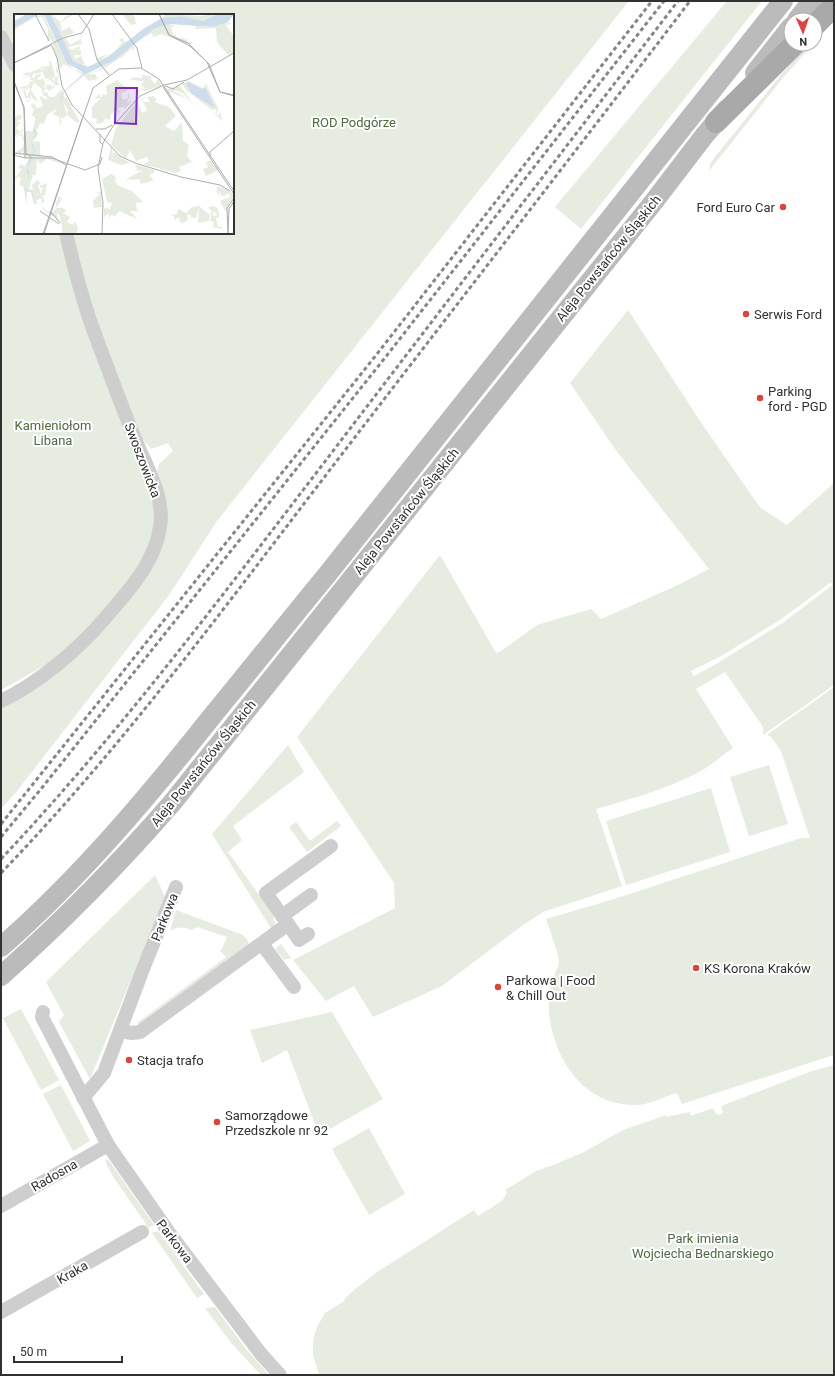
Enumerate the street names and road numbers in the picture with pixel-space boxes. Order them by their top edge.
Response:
street label: Aleja Powstańców Śląskich [553,192,664,324]
street label: Swoszowicka [121,421,164,500]
street label: Aleja Powstańców Śląskich [351,445,462,577]
street label: Aleja Powstańców Śląskich [148,697,259,829]
street label: Parkowa [148,891,181,943]
street label: Radosna [29,1156,80,1195]
street label: Parkowa [153,1217,196,1266]
street label: Kraka [54,1258,90,1287]

